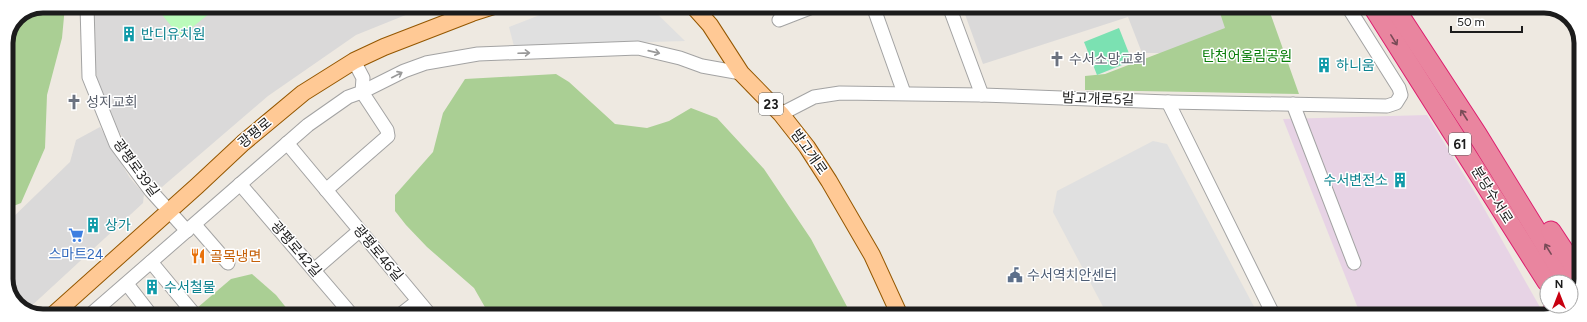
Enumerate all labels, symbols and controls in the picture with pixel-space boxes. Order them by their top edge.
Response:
scale bar [1451,8,1522,34]
text: 50 m [1457,15,1485,29]
building icon: 반디유치원 [120,25,138,43]
place label: 반디유치원 [141,26,205,43]
one-way arrow [1390,34,1398,45]
one-way arrow [647,48,660,56]
park label: 탄천어울림공원 [1202,48,1292,65]
one-way arrow [517,49,530,56]
church icon: 수서소망교회 [1048,50,1066,68]
place label: 수서소망교회 [1069,51,1146,68]
building icon: 하니움 [1315,56,1333,74]
place label: 하니움 [1336,57,1375,74]
one-way arrow [391,70,403,78]
street label: 밤고개로5길 [1061,89,1135,109]
church icon: 성지교회 [65,93,83,111]
road number: 23 [759,93,783,115]
place label: 성지교회 [86,94,138,111]
one-way arrow [1460,110,1468,121]
street label: 광평로 [235,114,275,152]
street label: 밤고개로 [787,126,831,178]
road number: 61 [1449,133,1471,155]
street label: 광평로39길 [109,136,163,200]
street label: 분당수서로 [1468,163,1516,227]
building icon: 수서변전소 [1391,171,1409,189]
place label: 수서변전소 [1324,172,1388,189]
building icon: 상가 [84,216,102,234]
place label: 상가 [105,217,131,234]
street label: 광평로42길 [267,218,325,280]
street label: 광평로46길 [350,221,406,285]
supermarket icon: 스마트24 [67,226,85,244]
one-way arrow [1543,243,1551,255]
place label: 스마트24 [48,246,104,263]
restaurant icon: 골목냉면 [189,247,207,265]
place label: 골목냉면 [210,248,262,265]
public building icon: 수서역치안센터 [1006,266,1024,284]
place label: 수서역치안센터 [1027,267,1117,284]
north arrow [1539,274,1579,314]
building icon: 수서철물 [143,278,161,296]
text: N [1555,278,1563,291]
place label: 수서철물 [164,279,216,296]

